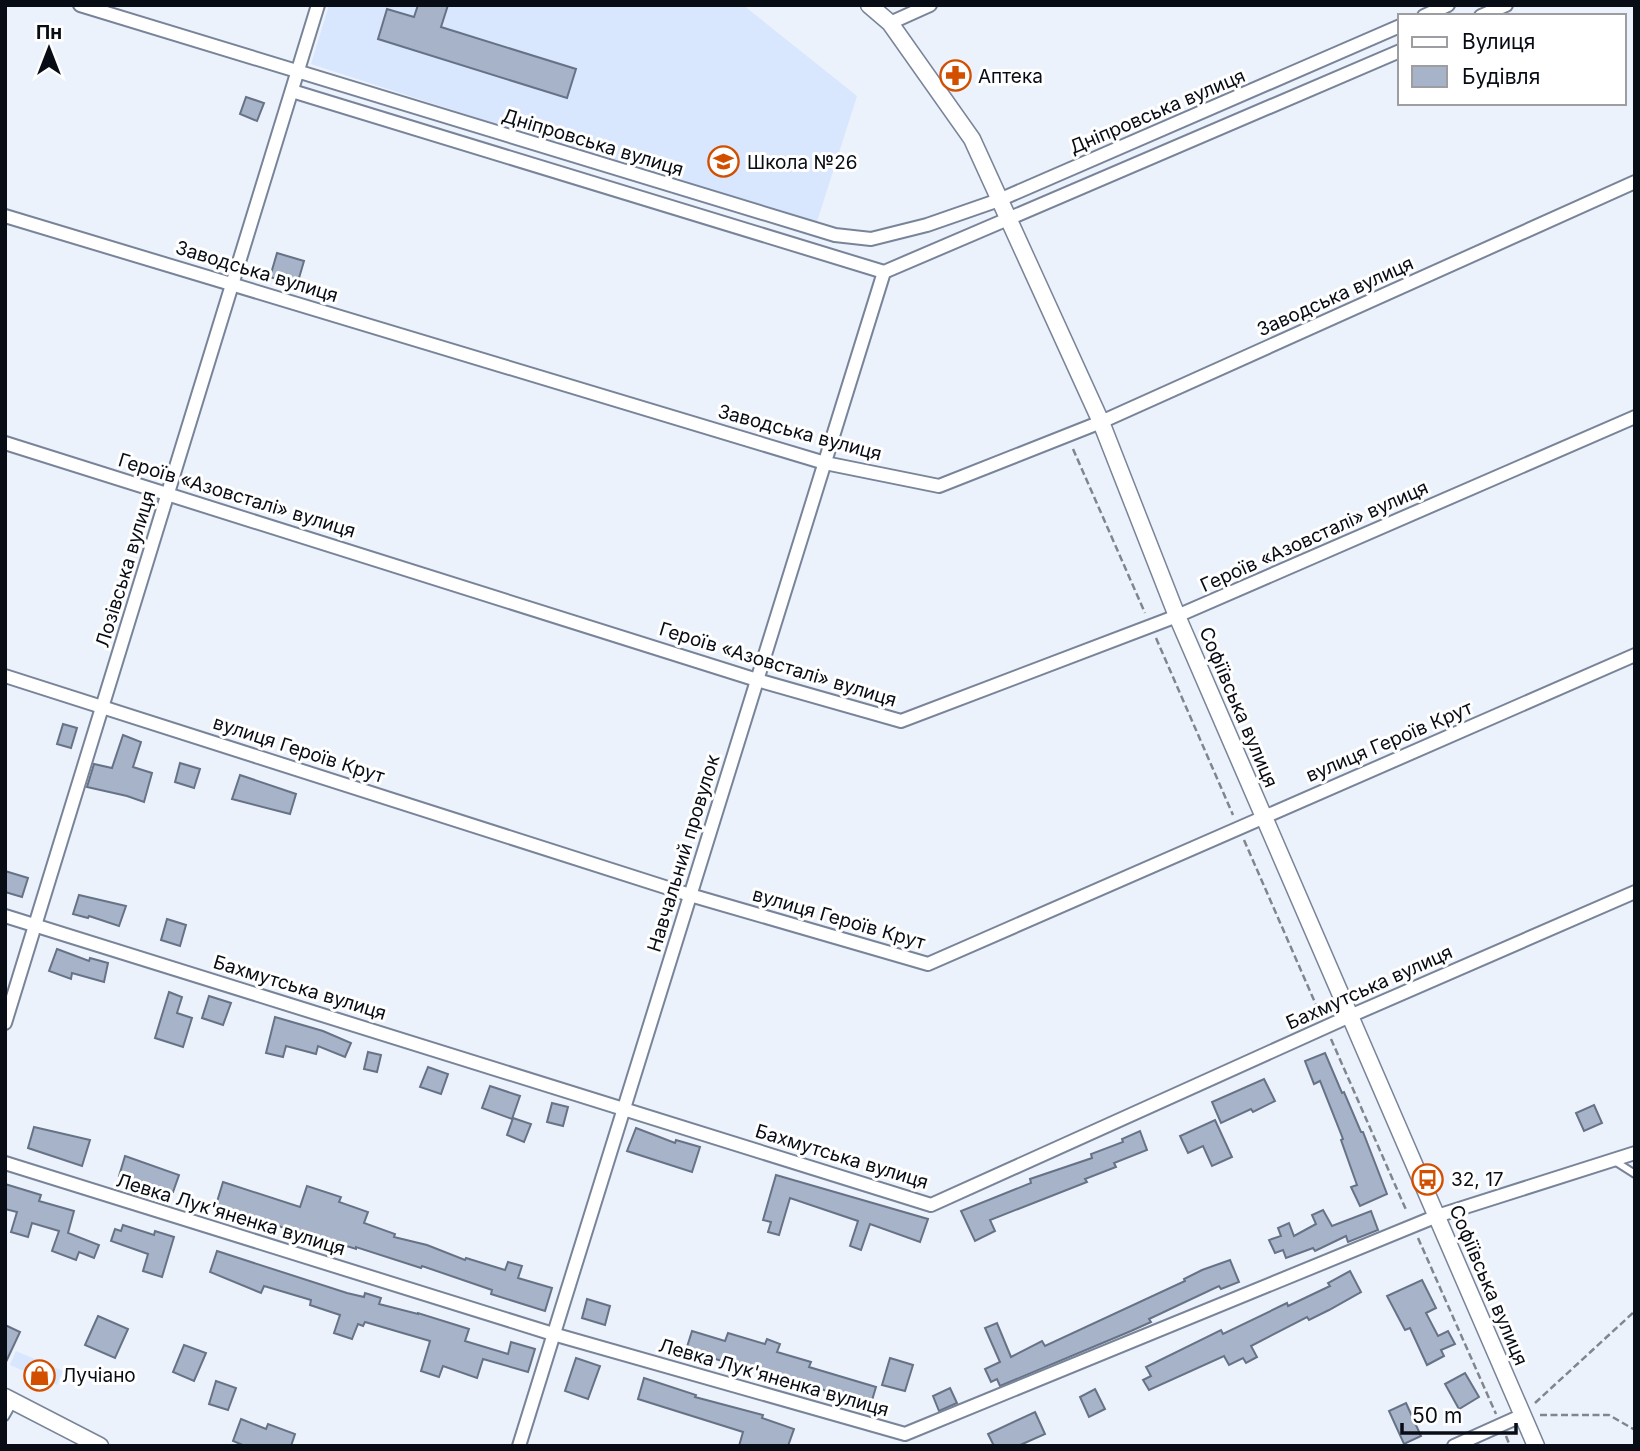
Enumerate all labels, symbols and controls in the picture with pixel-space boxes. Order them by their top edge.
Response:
north arrow [14,14,84,84]
legend [1398,14,1626,105]
text: Пн [36,21,62,44]
text: Вулиця [1462,29,1535,54]
pharmacy icon: Аптека [938,59,972,93]
street label: Дніпровська вулиця [1066,64,1249,159]
text: Будівля [1462,64,1540,89]
place label: Аптека [978,65,1043,88]
street label: Дніпровська вулиця [499,104,686,181]
school or university icon: Школа №26 [707,145,741,179]
place label: Школа №26 [747,151,858,174]
street label: Заводська вулиця [173,236,341,307]
street label: Заводська вулиця [1253,252,1417,341]
street label: Заводська вулиця [715,400,884,465]
street label: Героїв «Азовсталі» вулиця [115,448,358,543]
street label: Героїв «Азовсталі» вулиця [1197,476,1432,597]
street label: Лозівська вулиця [91,488,160,650]
street label: Героїв «Азовсталі» вулиця [656,617,899,712]
street label: Софіївська вулиця [1194,624,1283,791]
street label: вулиця Героїв Крут [1302,696,1476,787]
street label: вулиця Героїв Крут [210,711,388,788]
street label: Навчальний провулок [642,751,725,955]
street label: вулиця Героїв Крут [750,883,928,954]
street label: Бахмутська вулиця [1282,940,1456,1035]
street label: Бахмутська вулиця [211,950,389,1025]
street label: Бахмутська вулиця [753,1119,931,1194]
bus stop icon: 32, 17 [1411,1162,1445,1196]
place label: 32, 17 [1451,1168,1504,1191]
street label: Левка Лук'яненка вулиця [114,1169,348,1260]
street label: Софіївська вулиця [1444,1202,1533,1369]
street label: Левка Лук'яненка вулиця [656,1334,892,1421]
shop icon: Лучіано [22,1358,56,1392]
place label: Лучіано [62,1364,136,1387]
scale bar [1402,1392,1516,1436]
text: 50 m [1412,1403,1462,1428]

